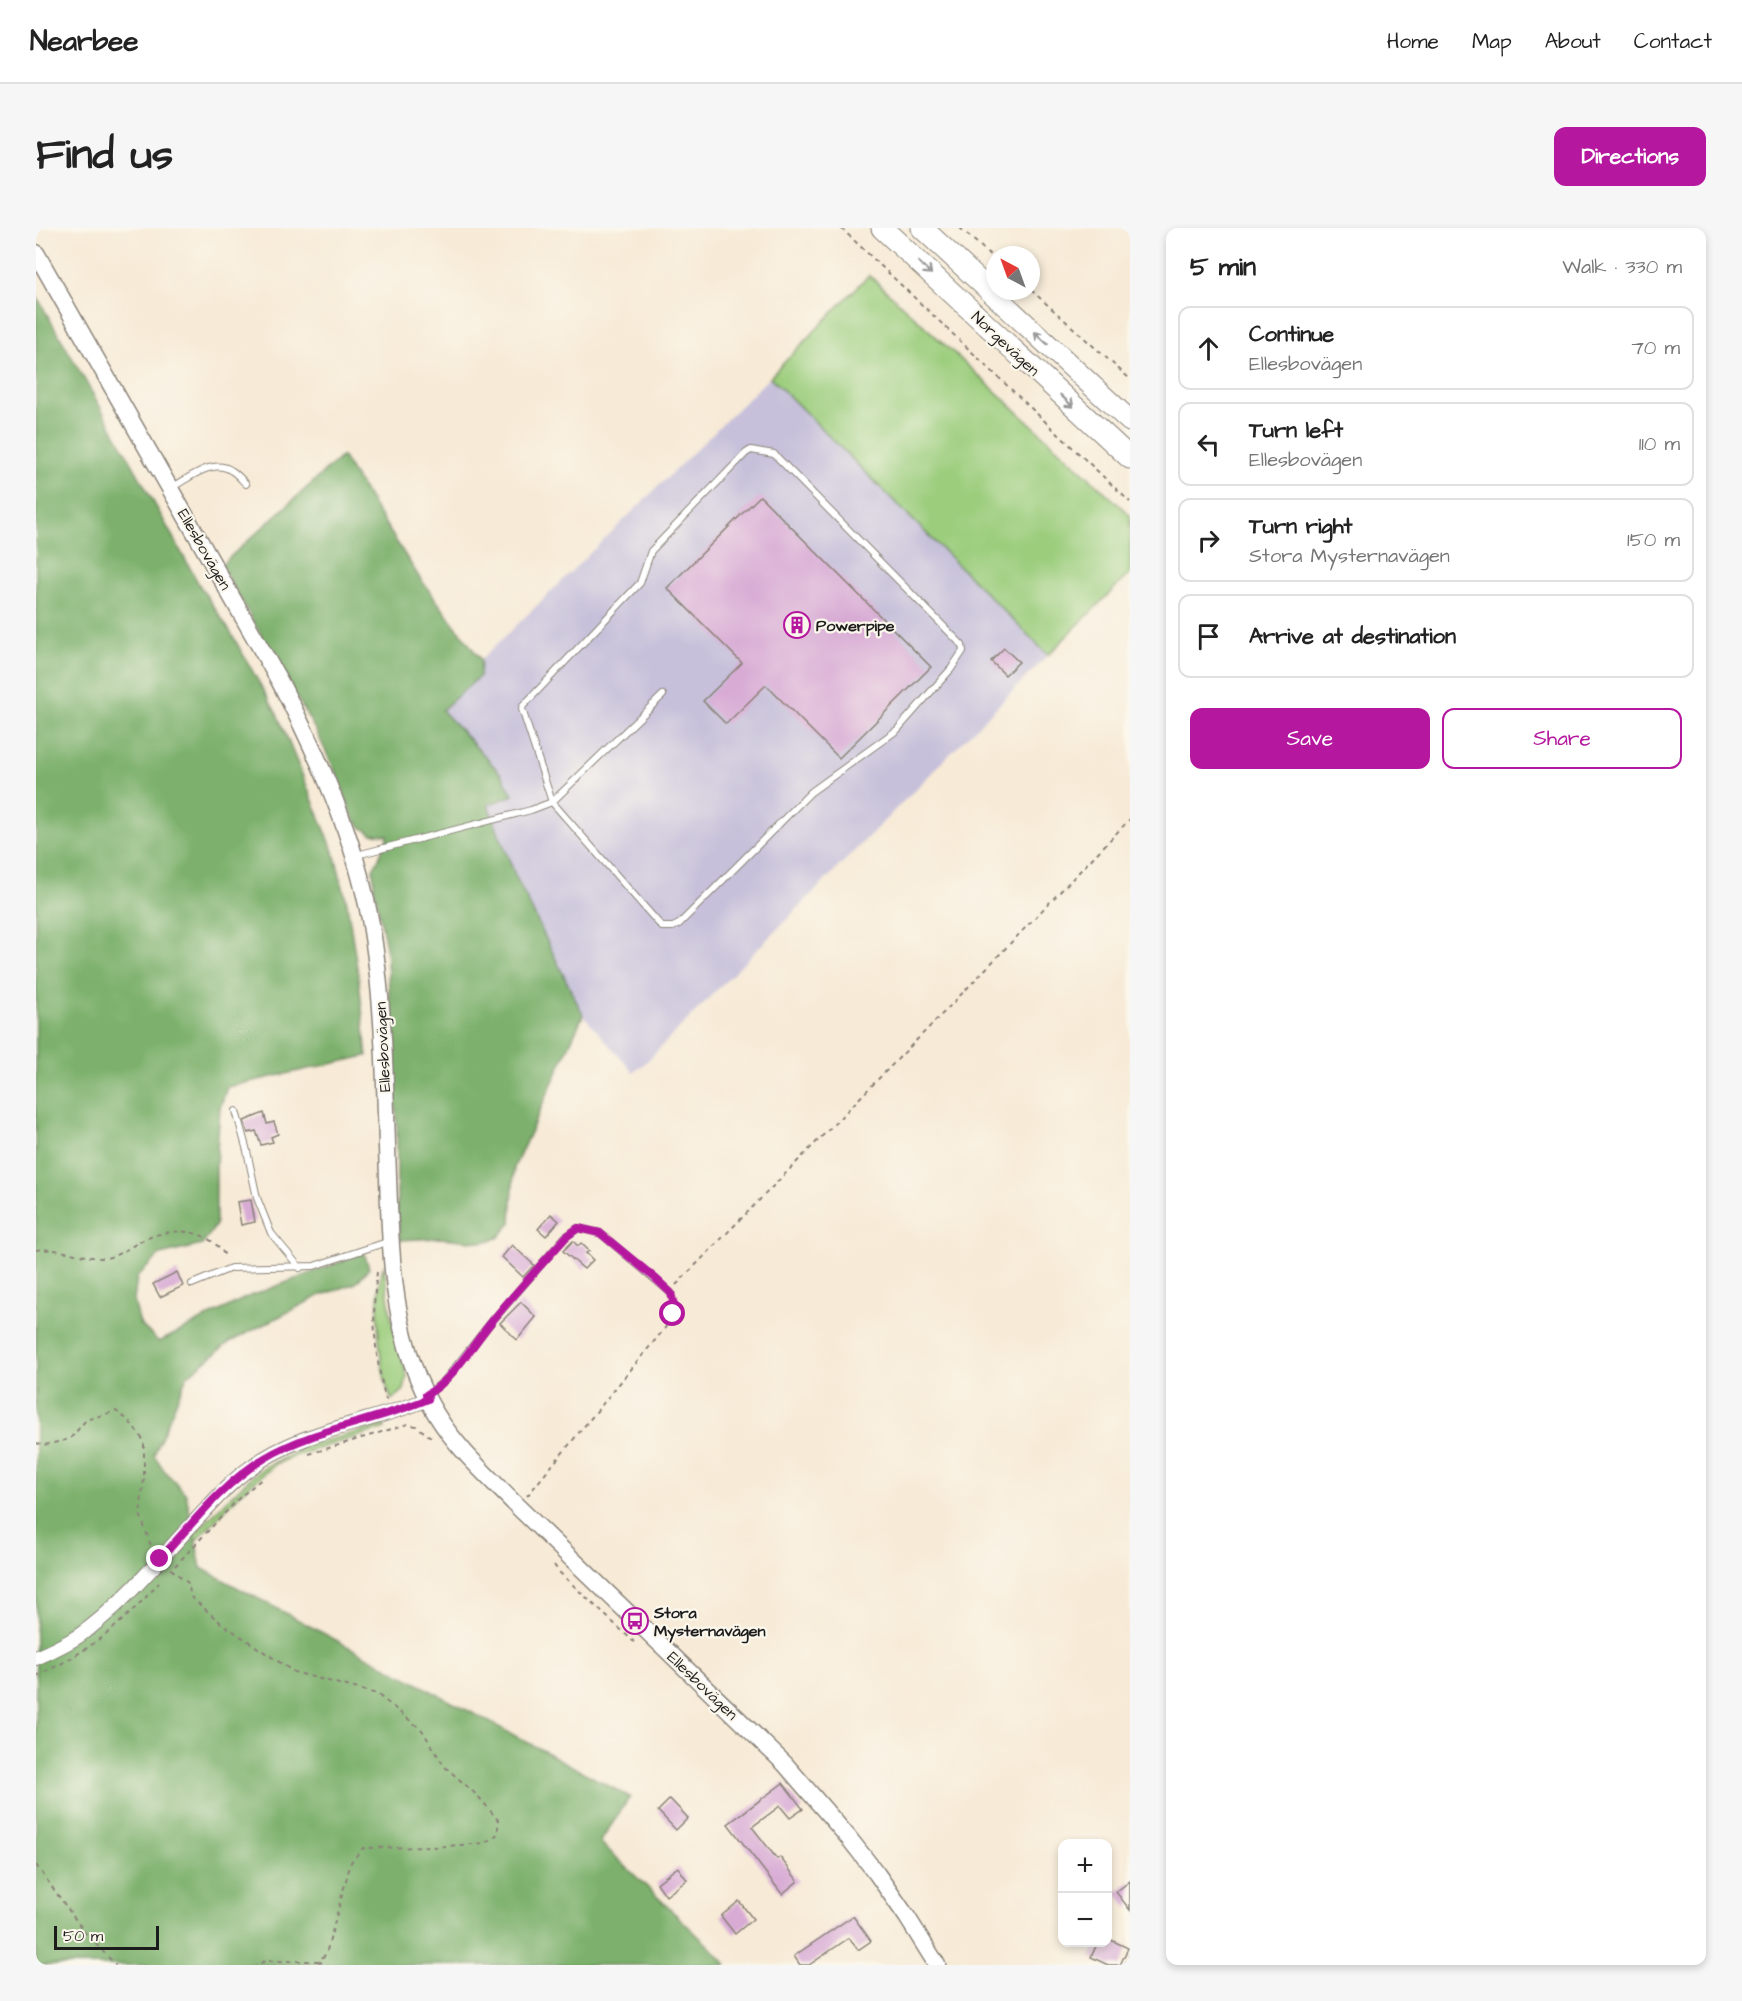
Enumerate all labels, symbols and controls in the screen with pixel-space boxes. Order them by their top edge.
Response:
text: Nearbee [30,22,138,61]
text: Home [1387,27,1439,56]
text: Map [1472,27,1512,56]
text: About [1545,27,1601,56]
text: Contact [1634,27,1712,56]
text: Find us [36,127,173,185]
button: Directions [1554,127,1706,186]
north arrow [986,246,1040,300]
text: 5 min [1190,249,1256,285]
text: Walk · 330 m [1562,253,1682,281]
one-way arrow [917,261,932,275]
street label: Norgevägen [966,306,1044,382]
text: Continue [1249,319,1334,350]
one-way arrow [1034,332,1049,346]
icon: ahead [1192,332,1225,365]
text: 70 m [1632,334,1680,362]
text: Ellesbovägen [1249,350,1362,378]
one-way arrow [1060,393,1075,408]
text: Turn left [1249,415,1343,446]
icon: left [1192,428,1225,461]
text: 110 m [1639,430,1680,458]
text: Ellesbovägen [1249,446,1362,474]
street label: Ellesbovägen [171,505,236,595]
text: Turn right [1249,511,1352,542]
icon: right [1192,524,1225,557]
text: 150 m [1627,526,1680,554]
text: Stora Mysternavägen [1249,542,1450,570]
building icon: Powerpipe [782,610,812,640]
place label: Powerpipe [816,615,895,637]
icon: arrive [1192,620,1225,653]
text: Arrive at destination [1249,621,1456,652]
button: Save [1190,708,1430,769]
button: Share [1442,708,1682,769]
street label: Ellesbovägen [370,1001,397,1093]
route start [659,1300,685,1326]
route end [146,1545,172,1571]
place label: Stora Mysternavägen [653,1602,765,1644]
bus stop icon: Stora Mysternavägen [620,1606,650,1636]
street label: Ellesbovägen [661,1646,743,1726]
map controls [1058,1839,1112,1947]
button: + [1058,1839,1112,1893]
button: − [1058,1893,1112,1947]
scale bar [54,1923,159,1950]
text: 50 m [63,1925,103,1947]

